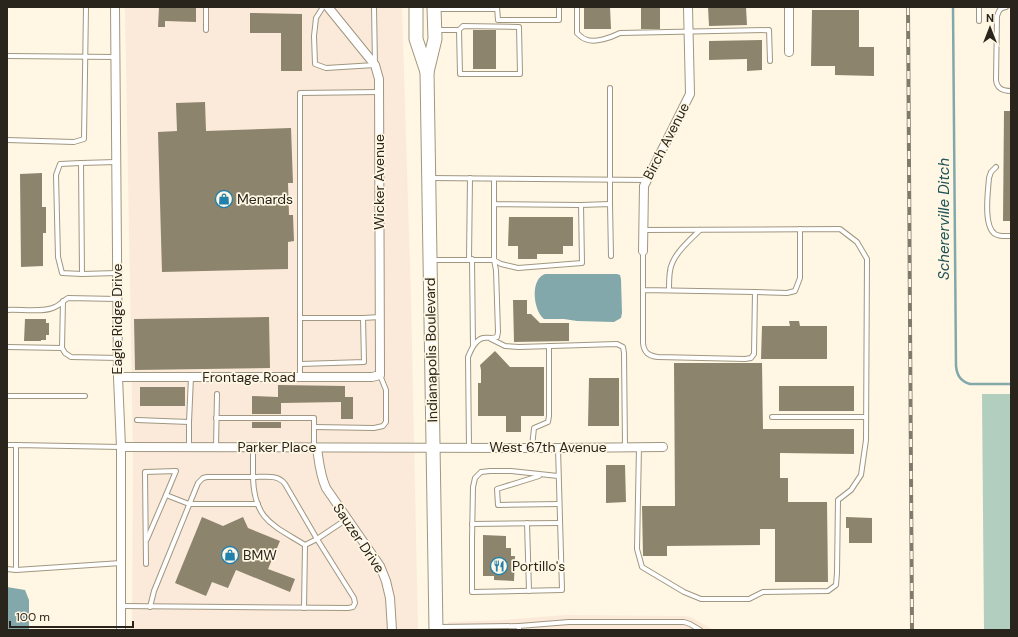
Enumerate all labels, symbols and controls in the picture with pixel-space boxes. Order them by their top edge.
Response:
north arrow [970,8,1010,48]
text: N [986,11,994,25]
street label: Birch Avenue [639,99,693,183]
street label: Wicker Avenue [370,134,388,230]
water label: Schererville Ditch [934,158,954,280]
shop icon: Menards [214,189,234,209]
place label: Menards [237,190,293,208]
street label: Eagle Ridge Drive [108,263,126,374]
street label: Indianapolis Boulevard [421,277,441,423]
street label: Frontage Road [202,368,296,386]
street label: Parker Place [238,438,316,456]
street label: West 67th Avenue [489,438,607,456]
street label: Sauzer Drive [329,500,389,576]
shop icon: BMW [220,545,240,565]
place label: BMW [243,546,277,564]
restaurant icon: Portillo's [489,556,509,576]
place label: Portillo's [512,557,565,575]
scale bar [10,603,133,629]
text: 100 m [16,609,50,625]

